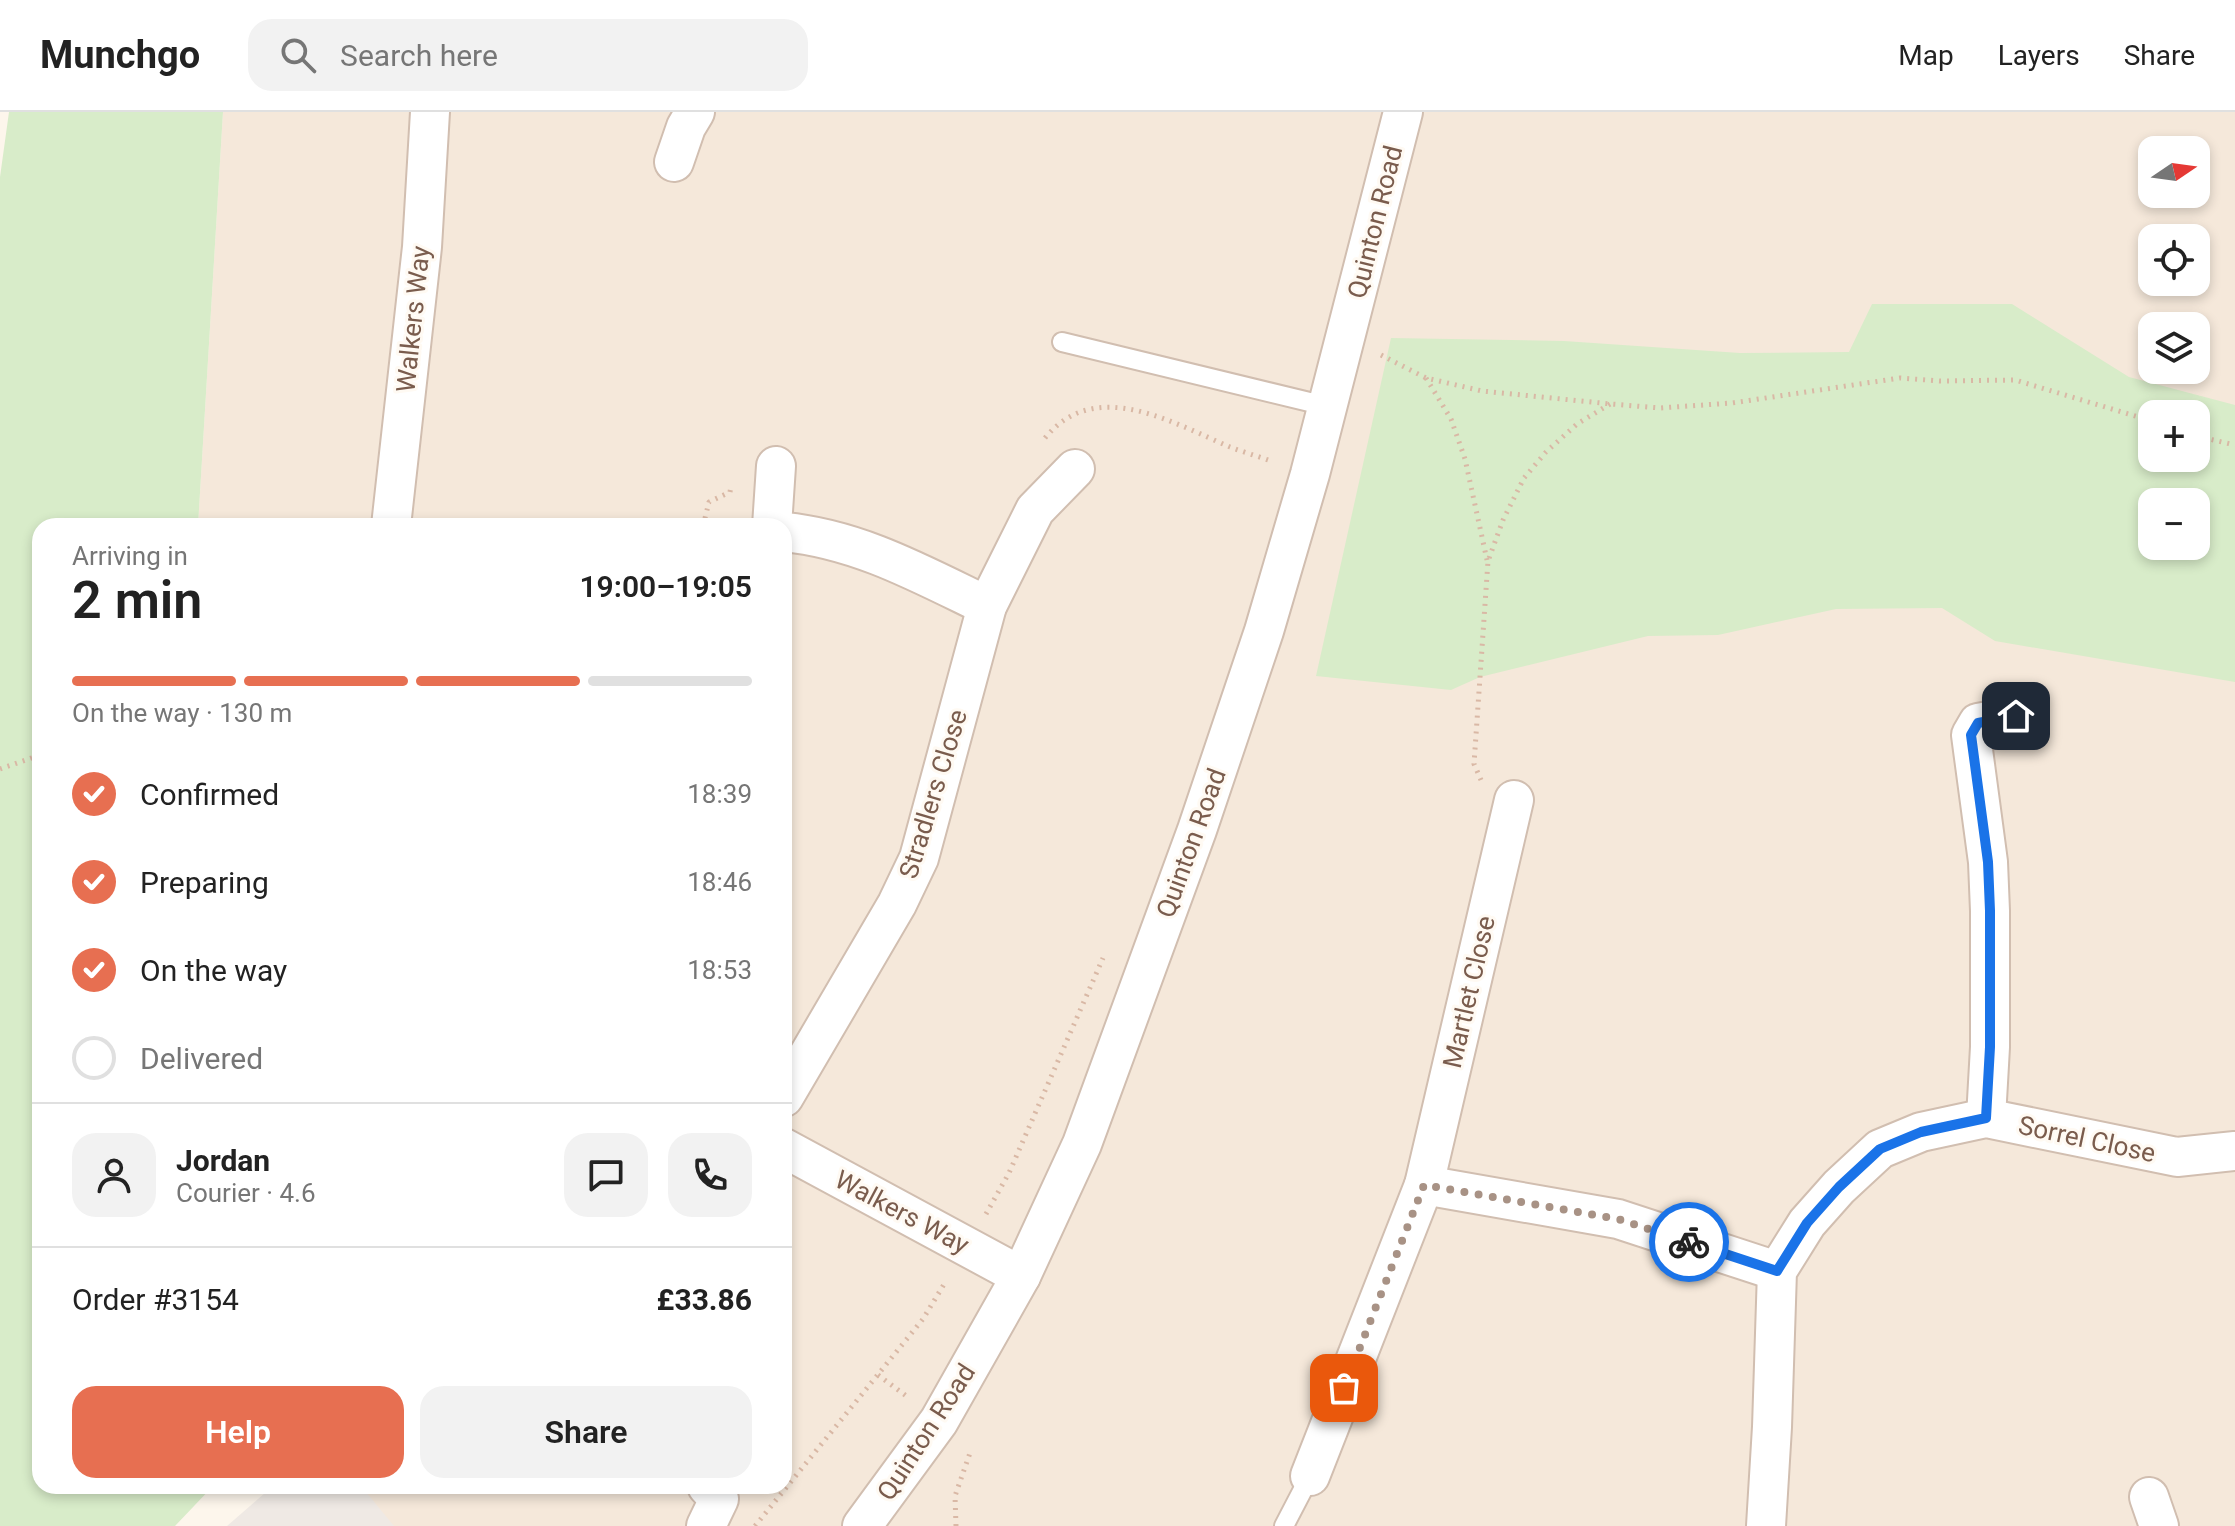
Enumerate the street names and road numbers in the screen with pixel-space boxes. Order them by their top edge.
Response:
street label: Quinton Road [1342,142,1408,302]
street label: Walkers Way [390,244,436,394]
street label: Stradlers Close [893,706,973,882]
street label: Quinton Road [1150,764,1232,922]
street label: Martlet Close [1437,913,1501,1071]
street label: Sorrel Close [2016,1110,2158,1168]
street label: Walkers Way [830,1164,974,1260]
street label: Quinton Road [871,1358,981,1506]

